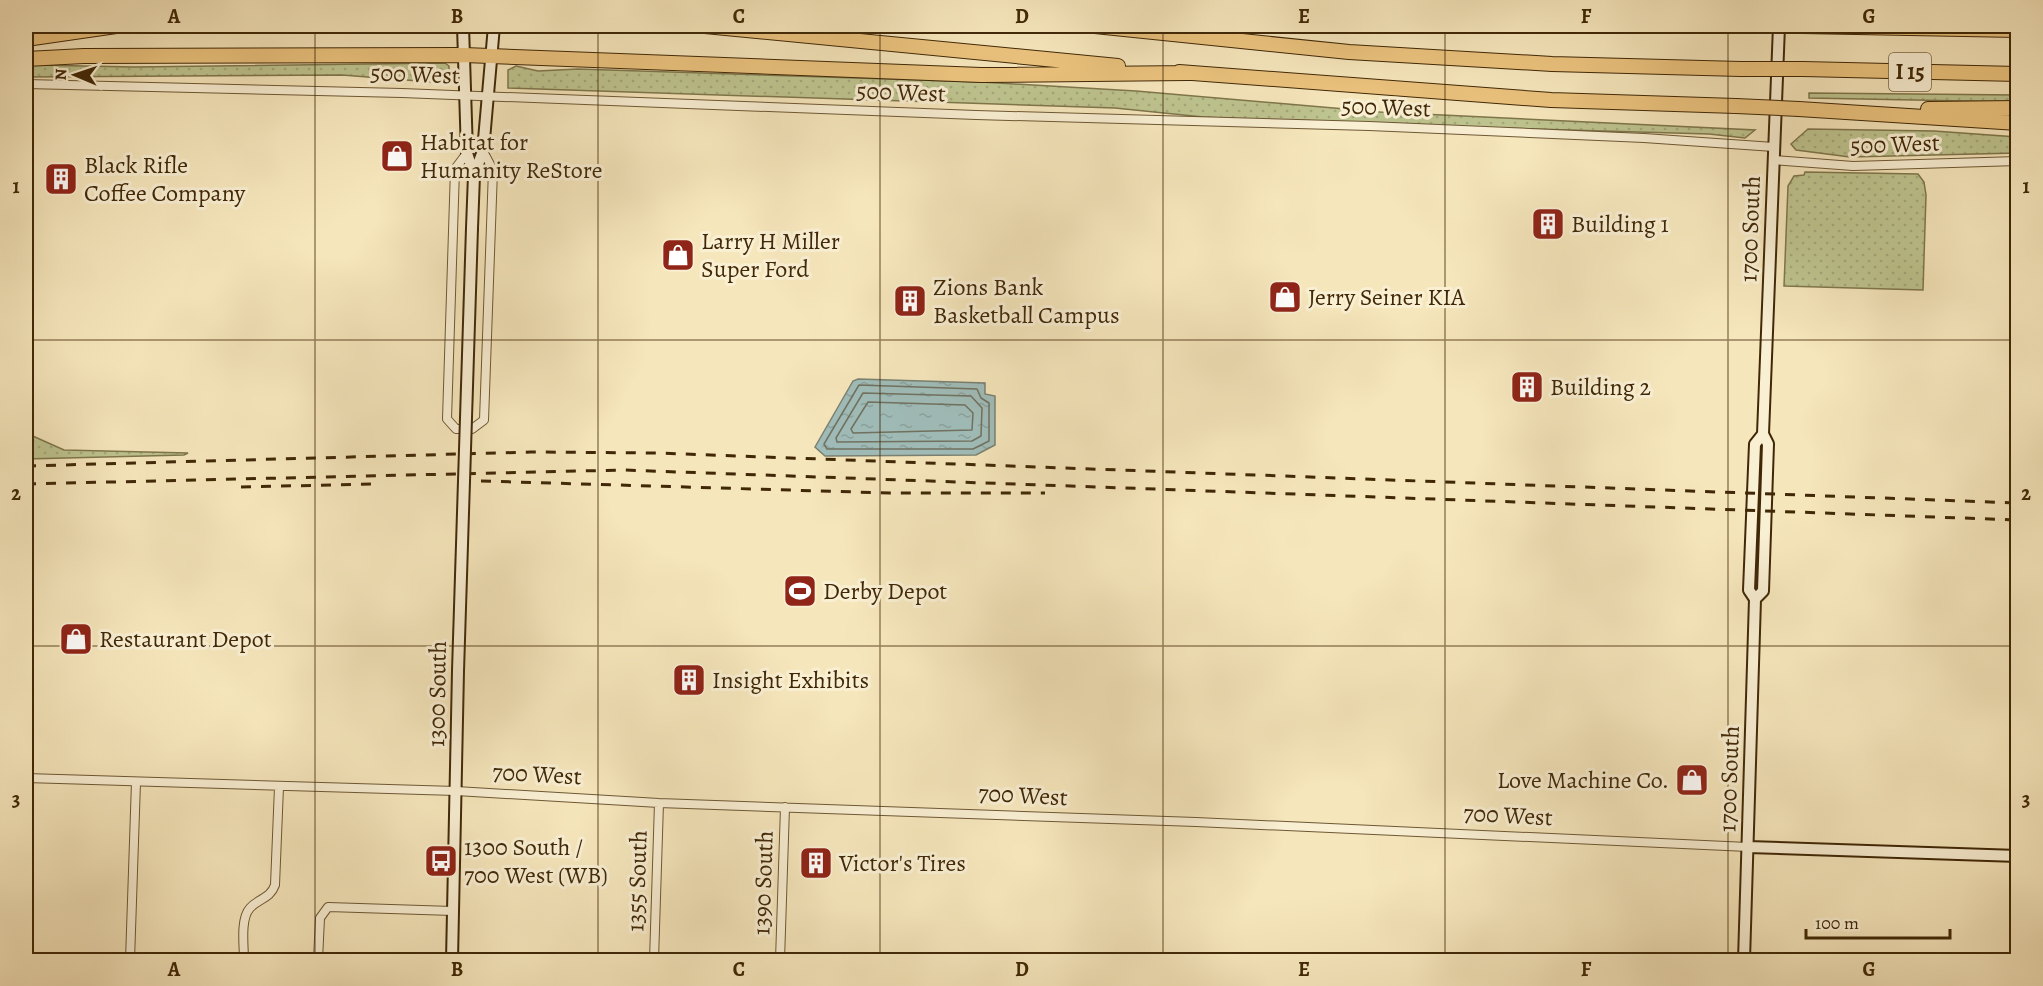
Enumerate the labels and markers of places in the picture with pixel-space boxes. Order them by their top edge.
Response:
place label: Habitat for Humanity ReStore [420,126,603,186]
shop icon: Habitat for Humanity ReStore [379,138,415,174]
place label: Black Rifle Coffee Company [84,149,245,209]
building icon: Black Rifle Coffee Company [43,161,79,197]
building icon: Building 1 [1530,206,1566,242]
place label: Building 1 [1571,208,1669,240]
place label: Larry H Miller Super Ford [701,225,840,285]
shop icon: Larry H Miller Super Ford [660,237,696,273]
place label: Zions Bank Basketball Campus [933,271,1120,331]
shop icon: Jerry Seiner KIA [1267,279,1303,315]
place label: Jerry Seiner KIA [1308,281,1466,313]
building icon: Zions Bank Basketball Campus [892,283,928,319]
building icon: Building 2 [1509,369,1545,405]
place label: Building 2 [1550,371,1651,403]
sports icon: Derby Depot [782,573,818,609]
place label: Derby Depot [823,575,947,607]
shop icon: Restaurant Depot [58,621,94,657]
place label: Restaurant Depot [99,623,272,655]
building icon: Insight Exhibits [671,662,707,698]
place label: Insight Exhibits [712,664,869,696]
shop icon: Love Machine Co. [1674,762,1710,798]
place label: Love Machine Co. [1497,764,1669,796]
place label: 1300 South / 700 West (WB) [464,831,608,891]
bus stop icon: 1300 South / 700 West (WB) [423,843,459,879]
building icon: Victor's Tires [798,845,834,881]
place label: Victor's Tires [838,847,966,879]

